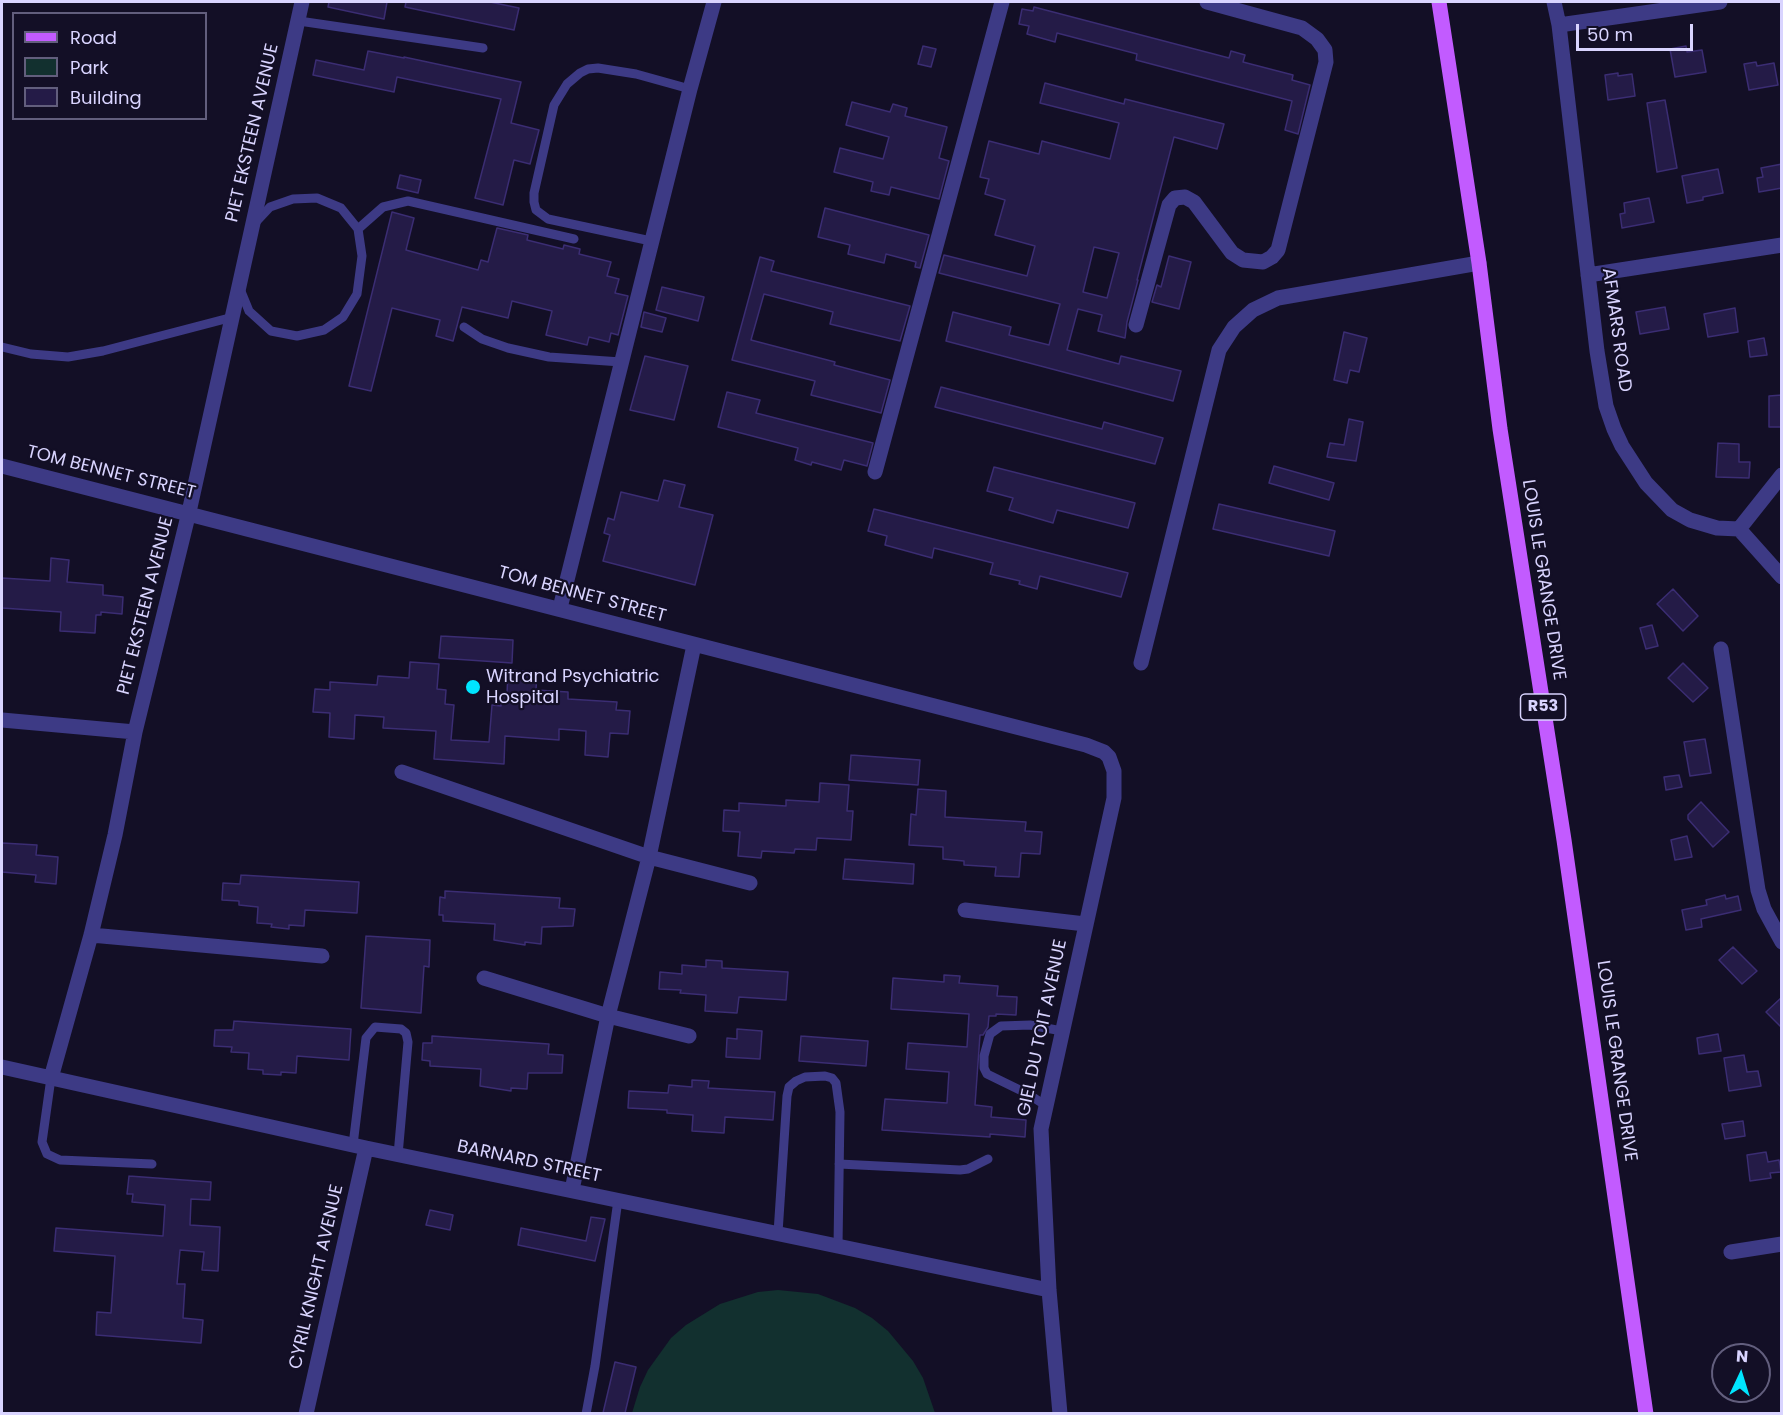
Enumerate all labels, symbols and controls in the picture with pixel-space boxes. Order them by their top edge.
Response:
legend [12,12,207,120]
scale bar [1579,12,1696,50]
text: 50 m [1587,22,1633,47]
text: Road [70,25,117,50]
street label: PIET EKSTEEN AVENUE [222,42,284,224]
text: Park [70,55,109,80]
text: Building [70,85,142,110]
street label: AFMARS ROAD [1597,267,1635,393]
street label: TOM BENNET STREET [24,442,198,504]
street label: LOUIS LE GRANGE DRIVE [1516,478,1570,682]
street label: PIET EKSTEEN AVENUE [113,515,179,697]
street label: TOM BENNET STREET [496,562,668,628]
place label: Witrand Psychiatric Hospital [486,666,660,708]
marker: Witrand Psychiatric Hospital [464,678,482,696]
road number: R53 [1520,694,1566,720]
street label: GIEL DU TOIT AVENUE [1014,938,1072,1118]
street label: LOUIS LE GRANGE DRIVE [1591,959,1641,1163]
street label: BARNARD STREET [455,1136,603,1188]
street label: CYRIL KNIGHT AVENUE [285,1183,349,1371]
north arrow [1711,1343,1771,1403]
text: N [1735,1345,1749,1368]

